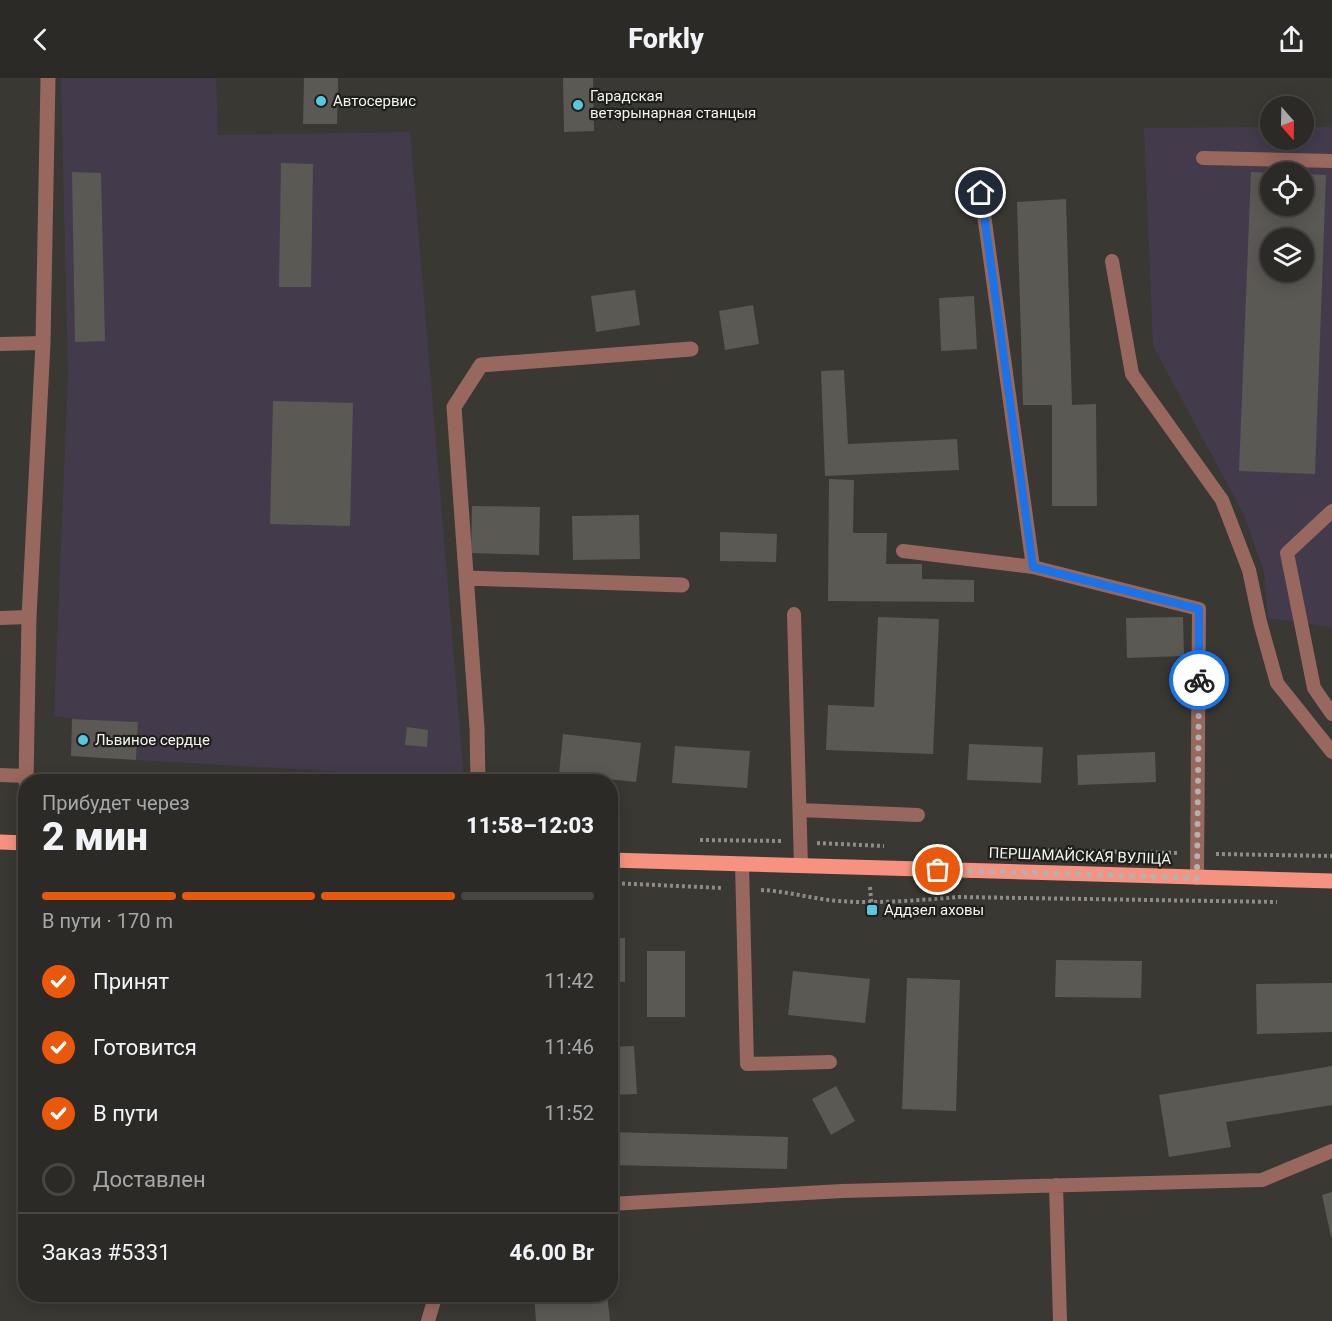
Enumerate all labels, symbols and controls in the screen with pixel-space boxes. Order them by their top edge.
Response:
icon: back [24,23,57,56]
text: Forkly [628,23,704,55]
icon: share [1275,23,1308,56]
place label: Гарадская ветэрынарная станцыя [590,87,756,122]
place label: Автосервис [333,92,416,110]
marker: Автосервис [314,94,328,108]
north arrow [1260,96,1314,150]
map controls [1260,96,1314,282]
marker: Гарадская ветэрынарная станцыя [571,98,585,112]
button: locate [1260,162,1314,216]
pin [955,167,1006,218]
icon: home [964,176,997,209]
button: layers [1260,228,1314,282]
courier [1169,650,1229,710]
icon: bike [1183,664,1216,697]
place label: Львиное сердце [95,731,210,749]
marker: Львиное сердце [76,733,90,747]
text: Прибудет через [42,791,190,815]
text: 11:58–12:03 [466,813,594,838]
text: 2 мин [42,814,148,860]
pin [912,844,963,895]
street label: ПЕРШАМАЙСКАЯ ВУЛІЦА [988,844,1172,868]
icon: bag [921,853,954,886]
place label: Аддзел аховы [884,901,984,919]
marker: Аддзел аховы [865,903,879,917]
text: В пути · 170 m [42,909,173,933]
icon: check [42,965,75,998]
text: Принят [93,969,169,994]
text: 11:42 [544,969,594,993]
icon: check [42,1031,75,1064]
text: Готовится [93,1035,197,1060]
text: 11:46 [544,1035,594,1059]
icon: check [42,1097,75,1130]
text: В пути [93,1101,159,1126]
text: 11:52 [544,1101,594,1125]
text: Доставлен [93,1167,206,1192]
text: Заказ #5331 [42,1240,171,1265]
text: 46.00 Br [510,1240,594,1265]

